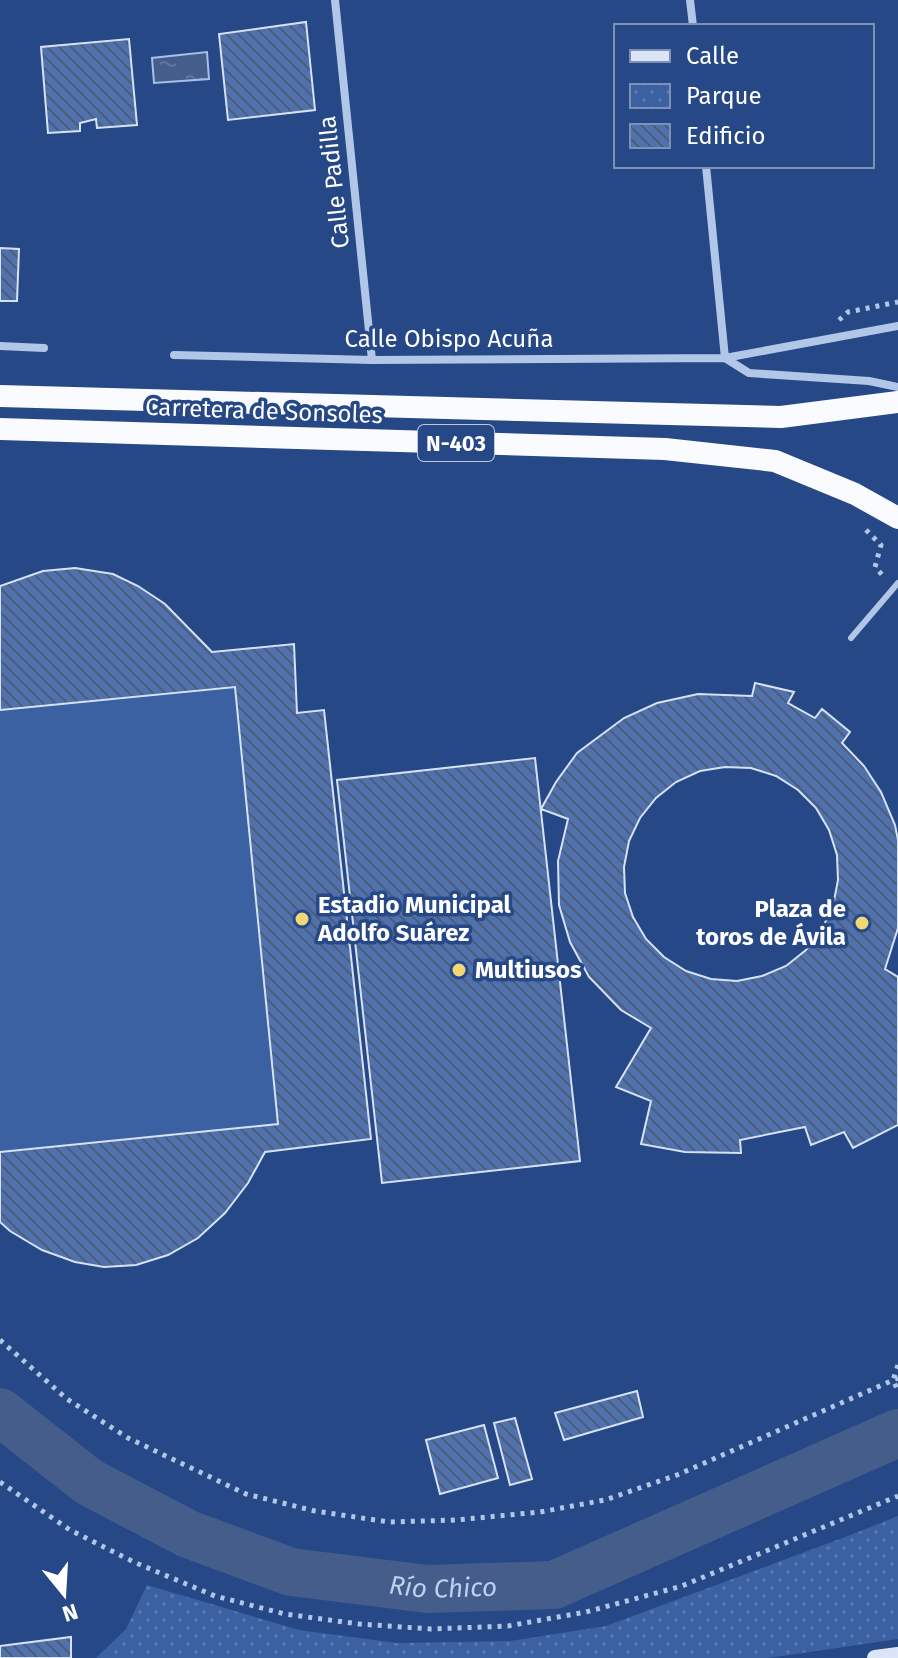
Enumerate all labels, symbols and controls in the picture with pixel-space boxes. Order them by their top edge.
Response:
legend [614,24,874,168]
text: Calle [686,42,739,70]
text: Parque [686,82,762,110]
street label: Calle Padilla [313,114,355,250]
text: Edificio [686,122,766,150]
street label: Calle Obispo Acuña [345,325,553,353]
street label: Carretera de Sonsoles [145,393,383,429]
road number: N-403 [418,425,494,461]
place label: Estadio Municipal Adolfo Suárez [317,891,512,947]
place label: Plaza de toros de Ávila [696,895,846,951]
marker: Estadio Municipal Adolfo Suárez [293,910,311,928]
marker: Plaza de toros de Ávila [853,914,871,932]
place label: Multiusos [475,956,582,984]
marker: Multiusos [450,961,468,979]
north arrow [24,1554,104,1634]
water label: Río Chico [387,1569,498,1604]
text: N [59,1597,81,1628]

